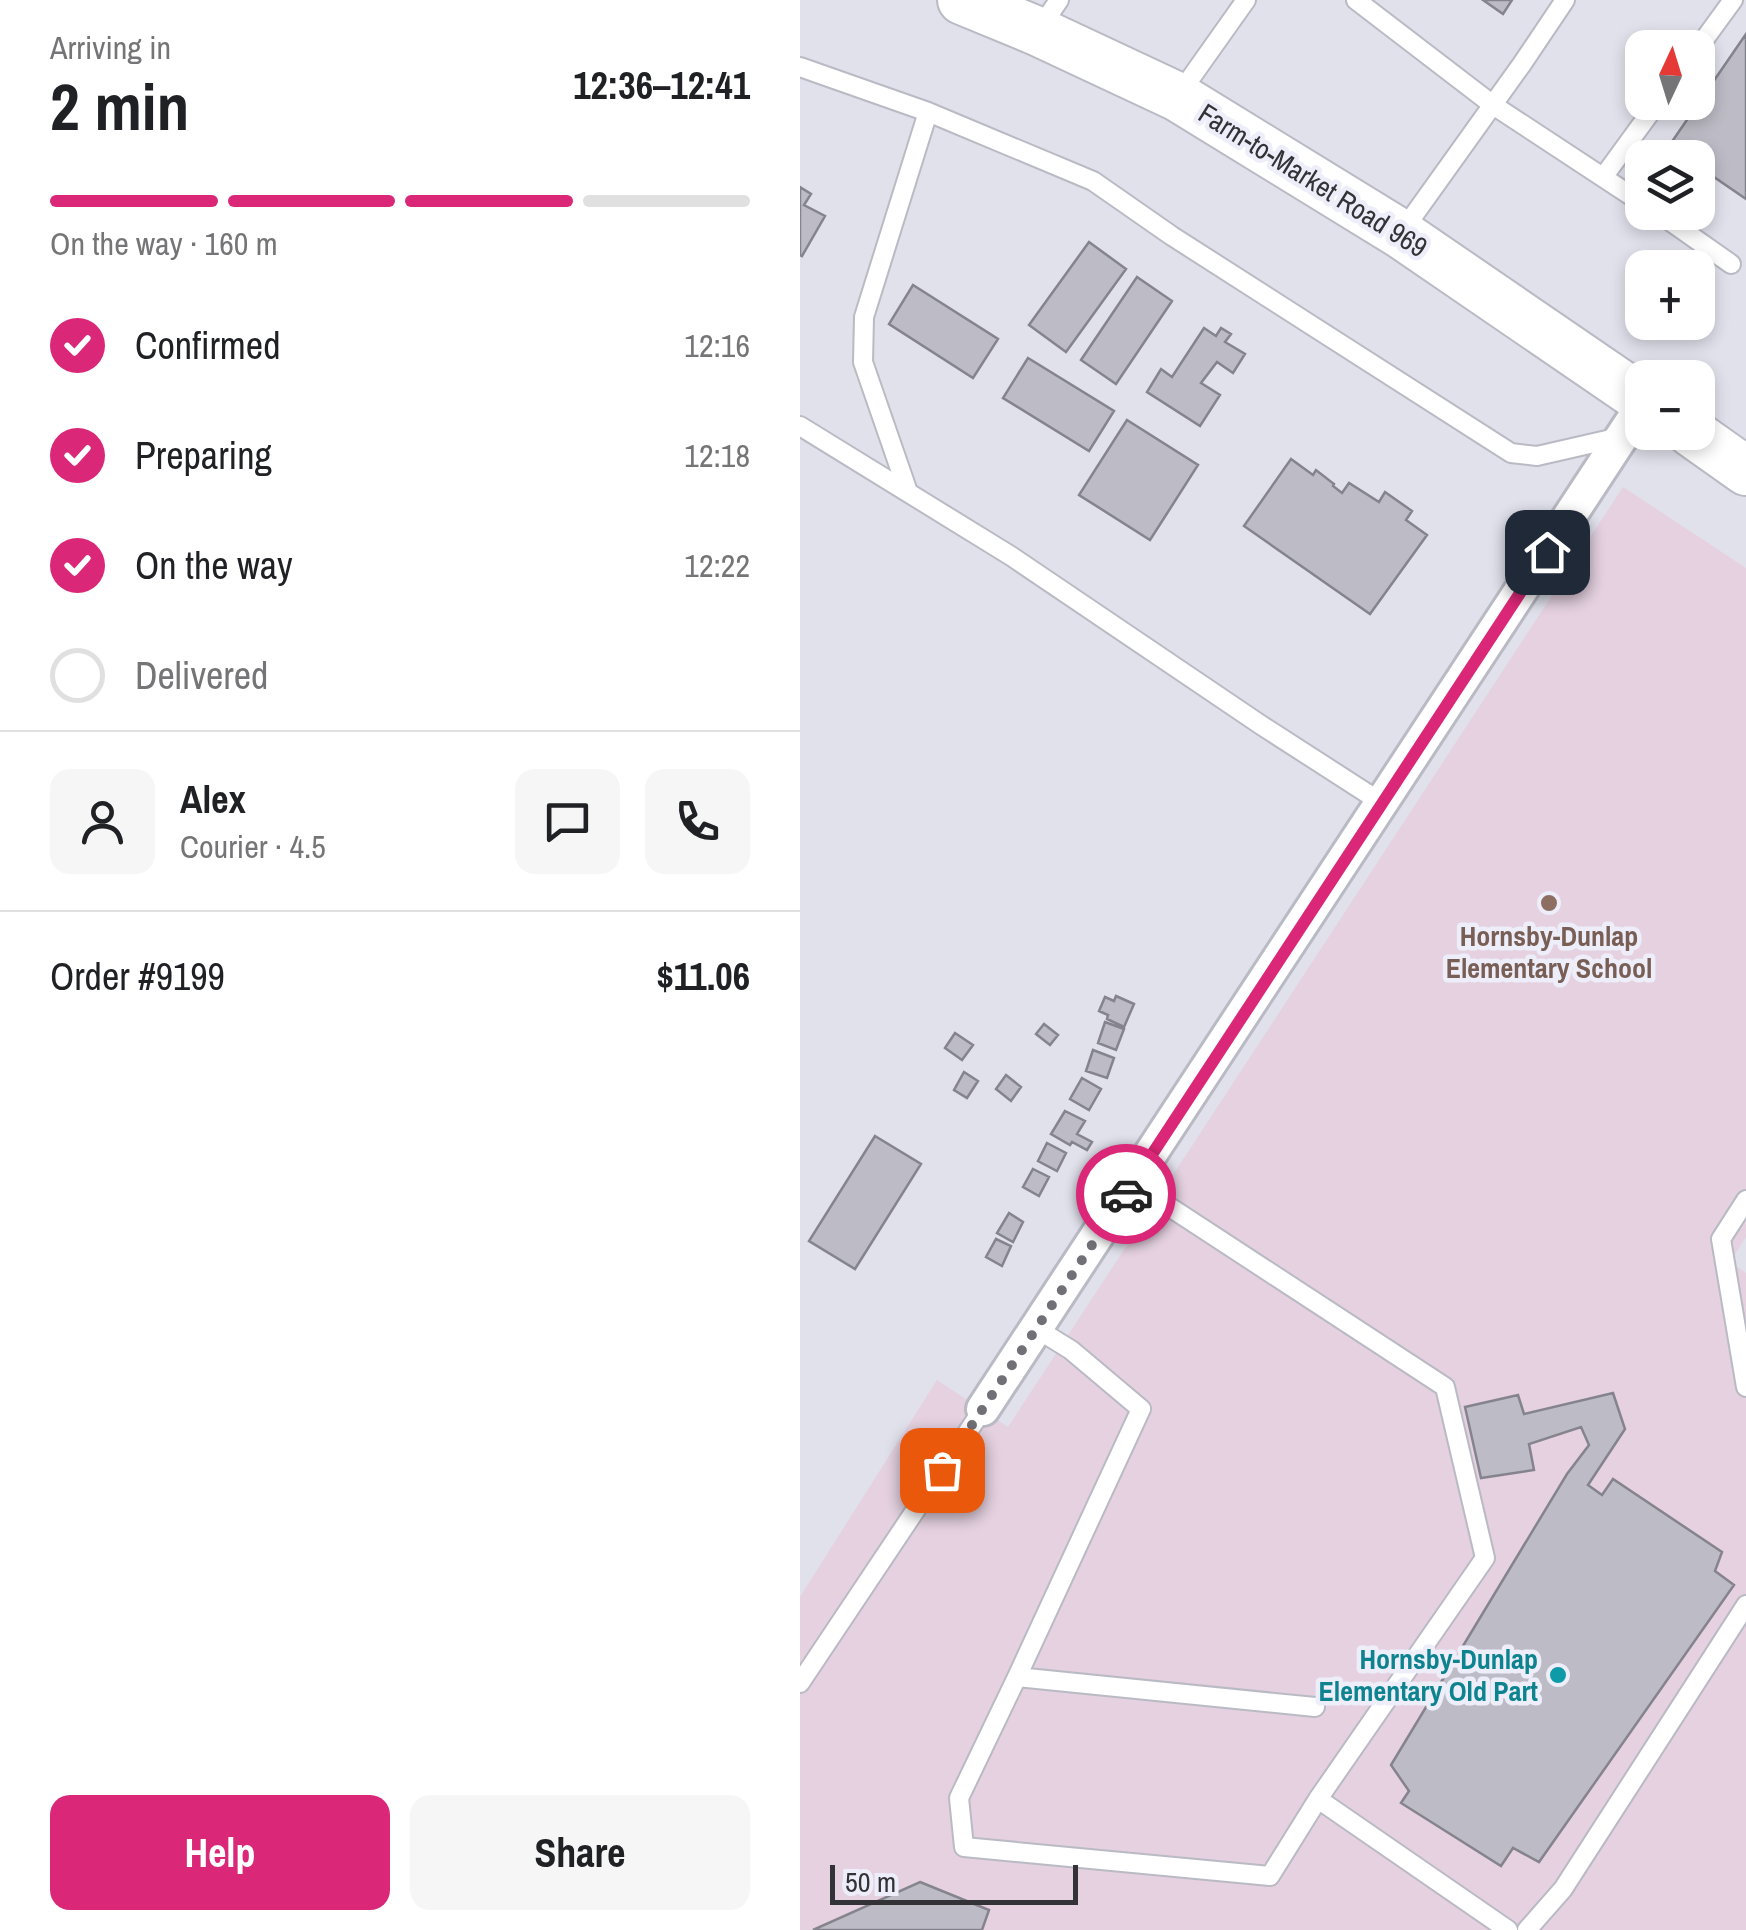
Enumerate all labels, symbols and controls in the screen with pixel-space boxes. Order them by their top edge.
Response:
text: Arriving in [50,26,171,69]
north arrow [1625,30,1715,120]
map controls [1625,30,1715,450]
text: 12:36–12:41 [573,60,750,111]
text: 2 min [50,63,189,150]
street label: Farm-to-Market Road 969 [1191,94,1435,266]
button: layers [1625,140,1715,230]
text: On the way · 160 m [50,222,278,265]
button: + [1625,250,1715,340]
icon: check [50,318,105,373]
text: Confirmed [135,320,280,371]
text: 12:16 [684,324,750,367]
button: − [1625,360,1715,450]
icon: check [50,428,105,483]
text: Preparing [135,430,272,481]
text: 12:18 [684,434,750,477]
pin [1505,510,1590,595]
icon: home [1520,525,1575,580]
icon: check [50,538,105,593]
text: On the way [135,540,293,591]
text: 12:22 [684,544,750,587]
text: Delivered [135,650,268,701]
button: person [50,769,155,874]
button: chat [515,769,620,874]
button: phone [645,769,750,874]
text: Alex [180,774,246,825]
text: Courier · 4.5 [180,825,326,868]
marker: Hornsby-Dunlap Elementary School [1538,892,1560,914]
place label: Hornsby-Dunlap Elementary School [1446,917,1652,987]
text: Order #9199 [50,951,225,1002]
text: $11.06 [656,951,750,1002]
courier [1076,1144,1176,1244]
icon: car [1099,1167,1154,1222]
pin [900,1428,985,1513]
icon: bag [915,1443,970,1498]
place label: Hornsby-Dunlap Elementary Old Part [1319,1640,1538,1710]
marker: Hornsby-Dunlap Elementary Old Part [1547,1664,1569,1686]
button: Help [50,1795,390,1910]
button: Share [410,1795,750,1910]
scale bar [830,1860,1078,1904]
text: 50 m [845,1863,896,1901]

